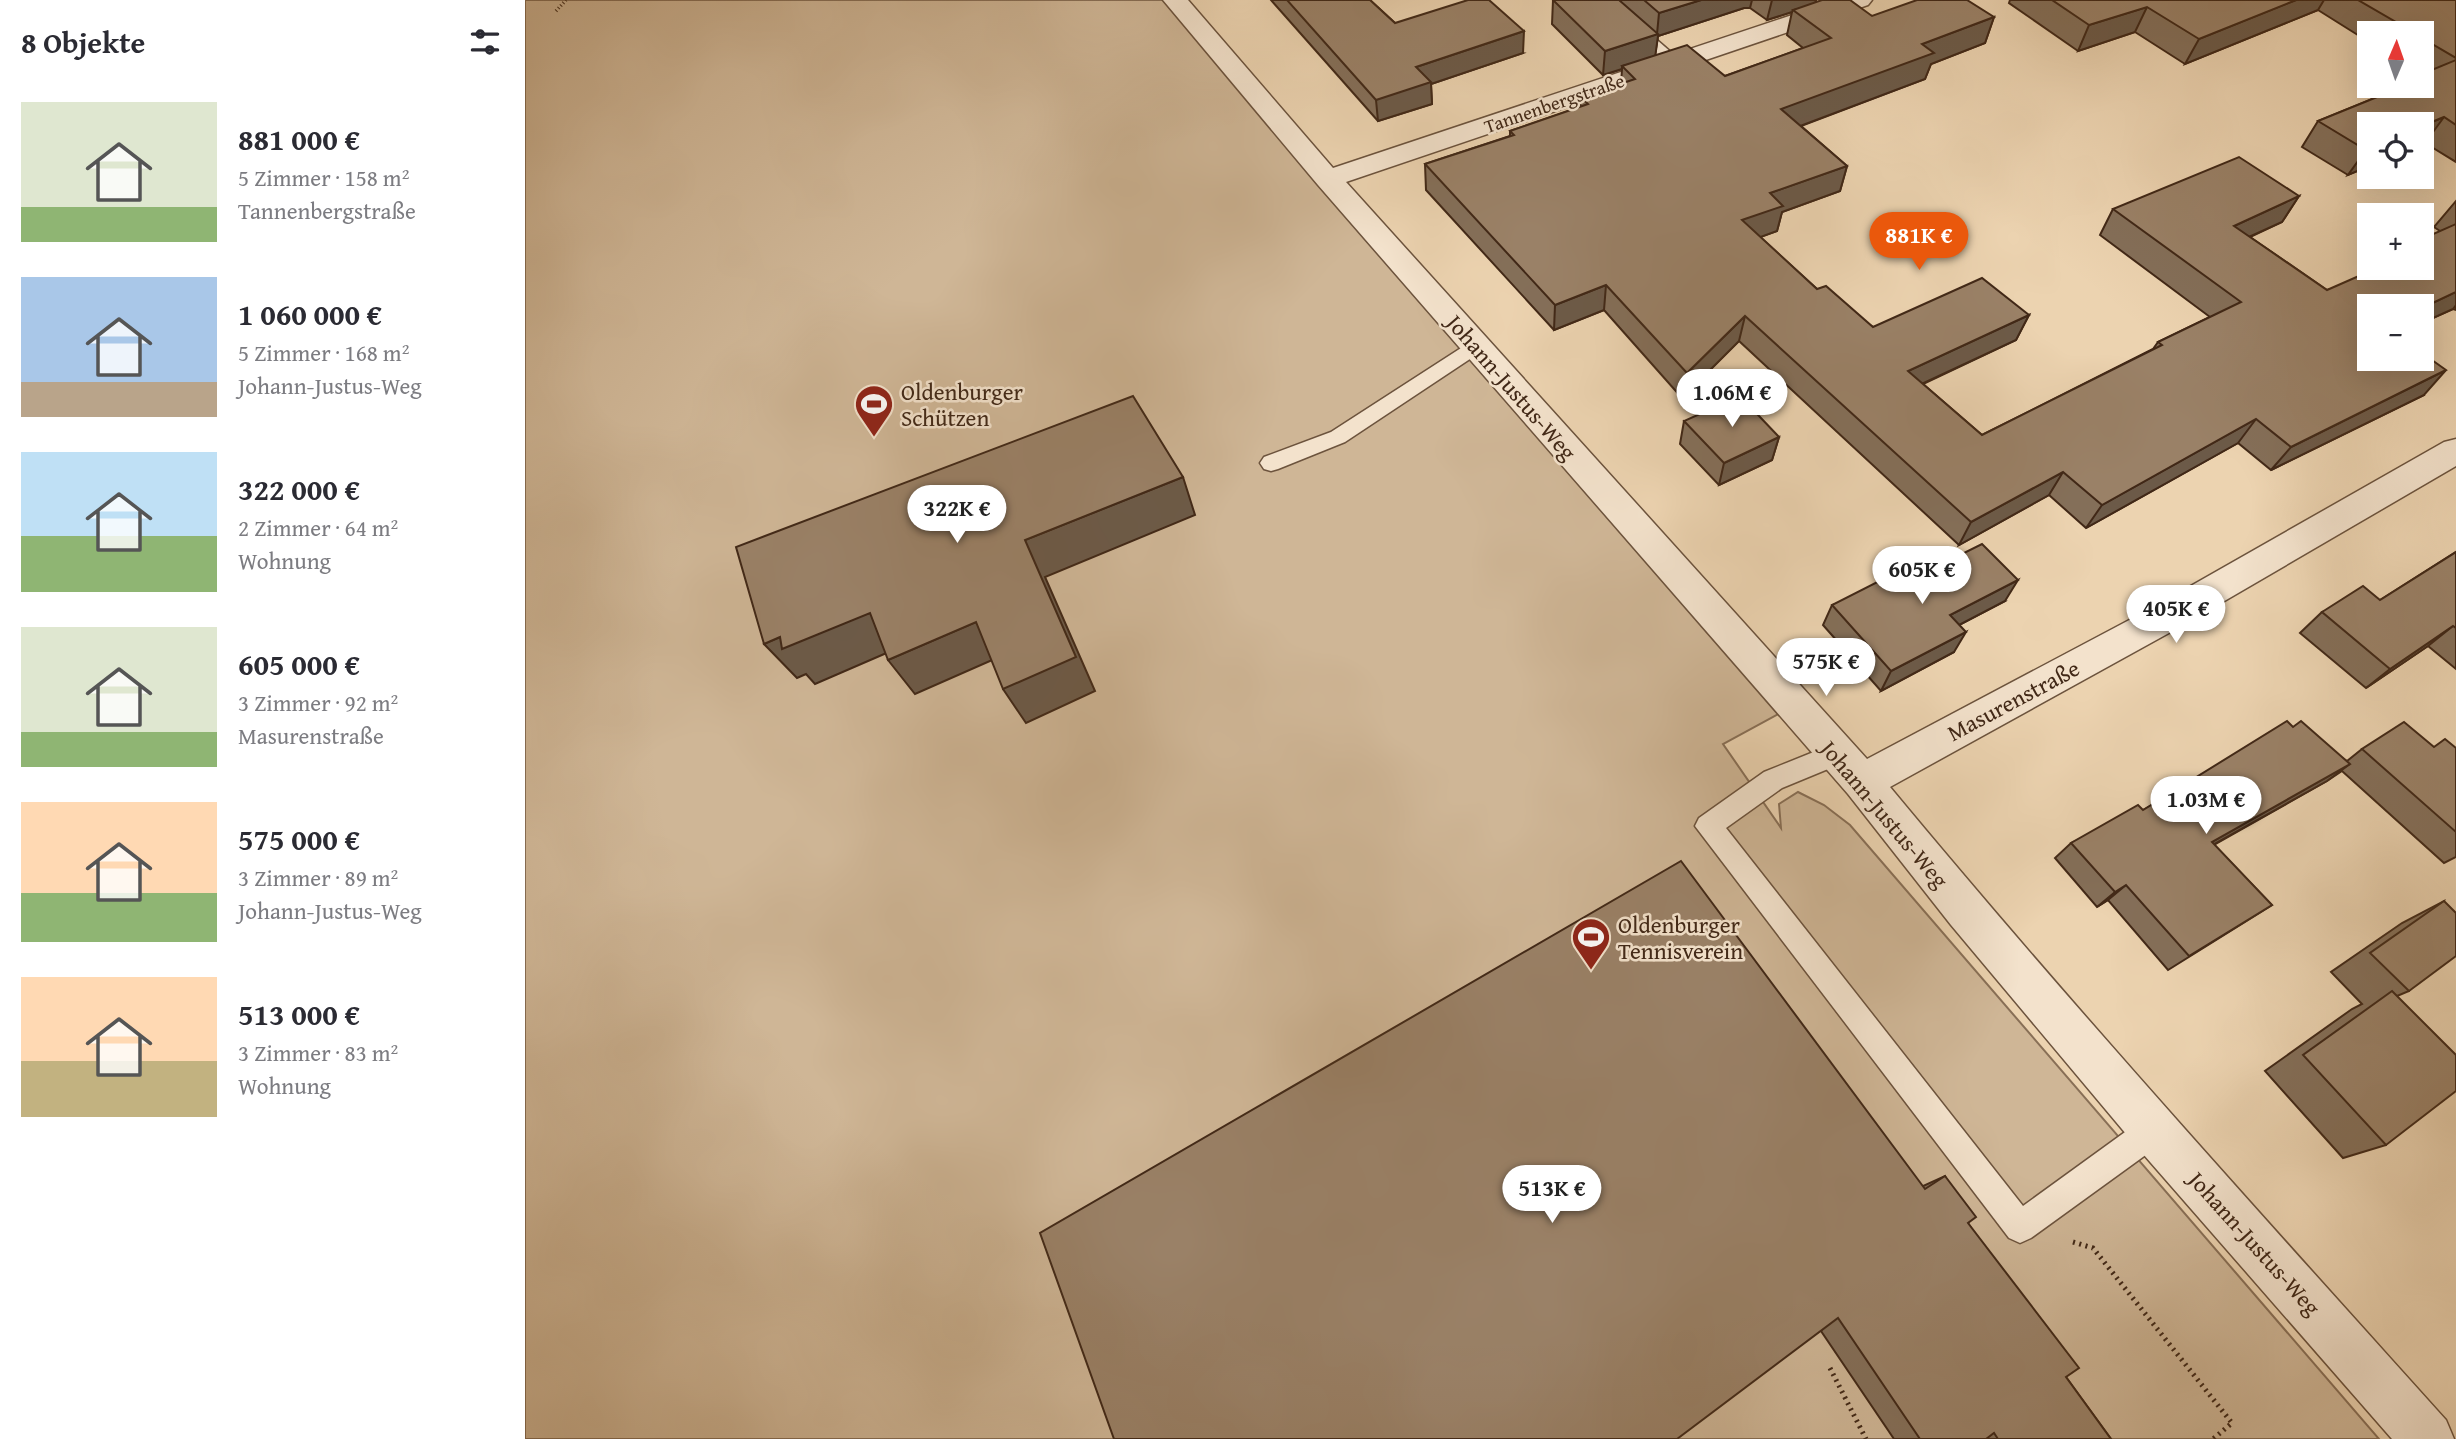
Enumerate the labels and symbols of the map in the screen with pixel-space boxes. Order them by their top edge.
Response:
north arrow [2357,21,2434,98]
street label: Tannenbergstraße [1480,66,1628,140]
pin: 881K € [1862,212,1976,272]
street label: Johann-Justus-Weg [1437,305,1585,468]
pin: 1.06M € [1667,370,1797,429]
place label: Oldenburger Schützen [901,375,1023,434]
sports icon: Oldenburger Schützen [853,383,895,438]
pin: 322K € [900,486,1014,545]
pin: 605K € [1865,546,1979,606]
pin: 405K € [2119,586,2233,645]
pin: 575K € [1769,638,1883,698]
street label: Masurenstraße [1941,651,2085,749]
street label: Johann-Justus-Weg [1811,731,1957,895]
pin: 1.03M € [2141,776,2271,836]
place label: Oldenburger Tennisverein [1618,908,1743,967]
sports icon: Oldenburger Tennisverein [1570,916,1612,971]
street label: Johann-Justus-Weg [2179,1161,2329,1323]
pin: 513K € [1495,1166,1609,1225]

